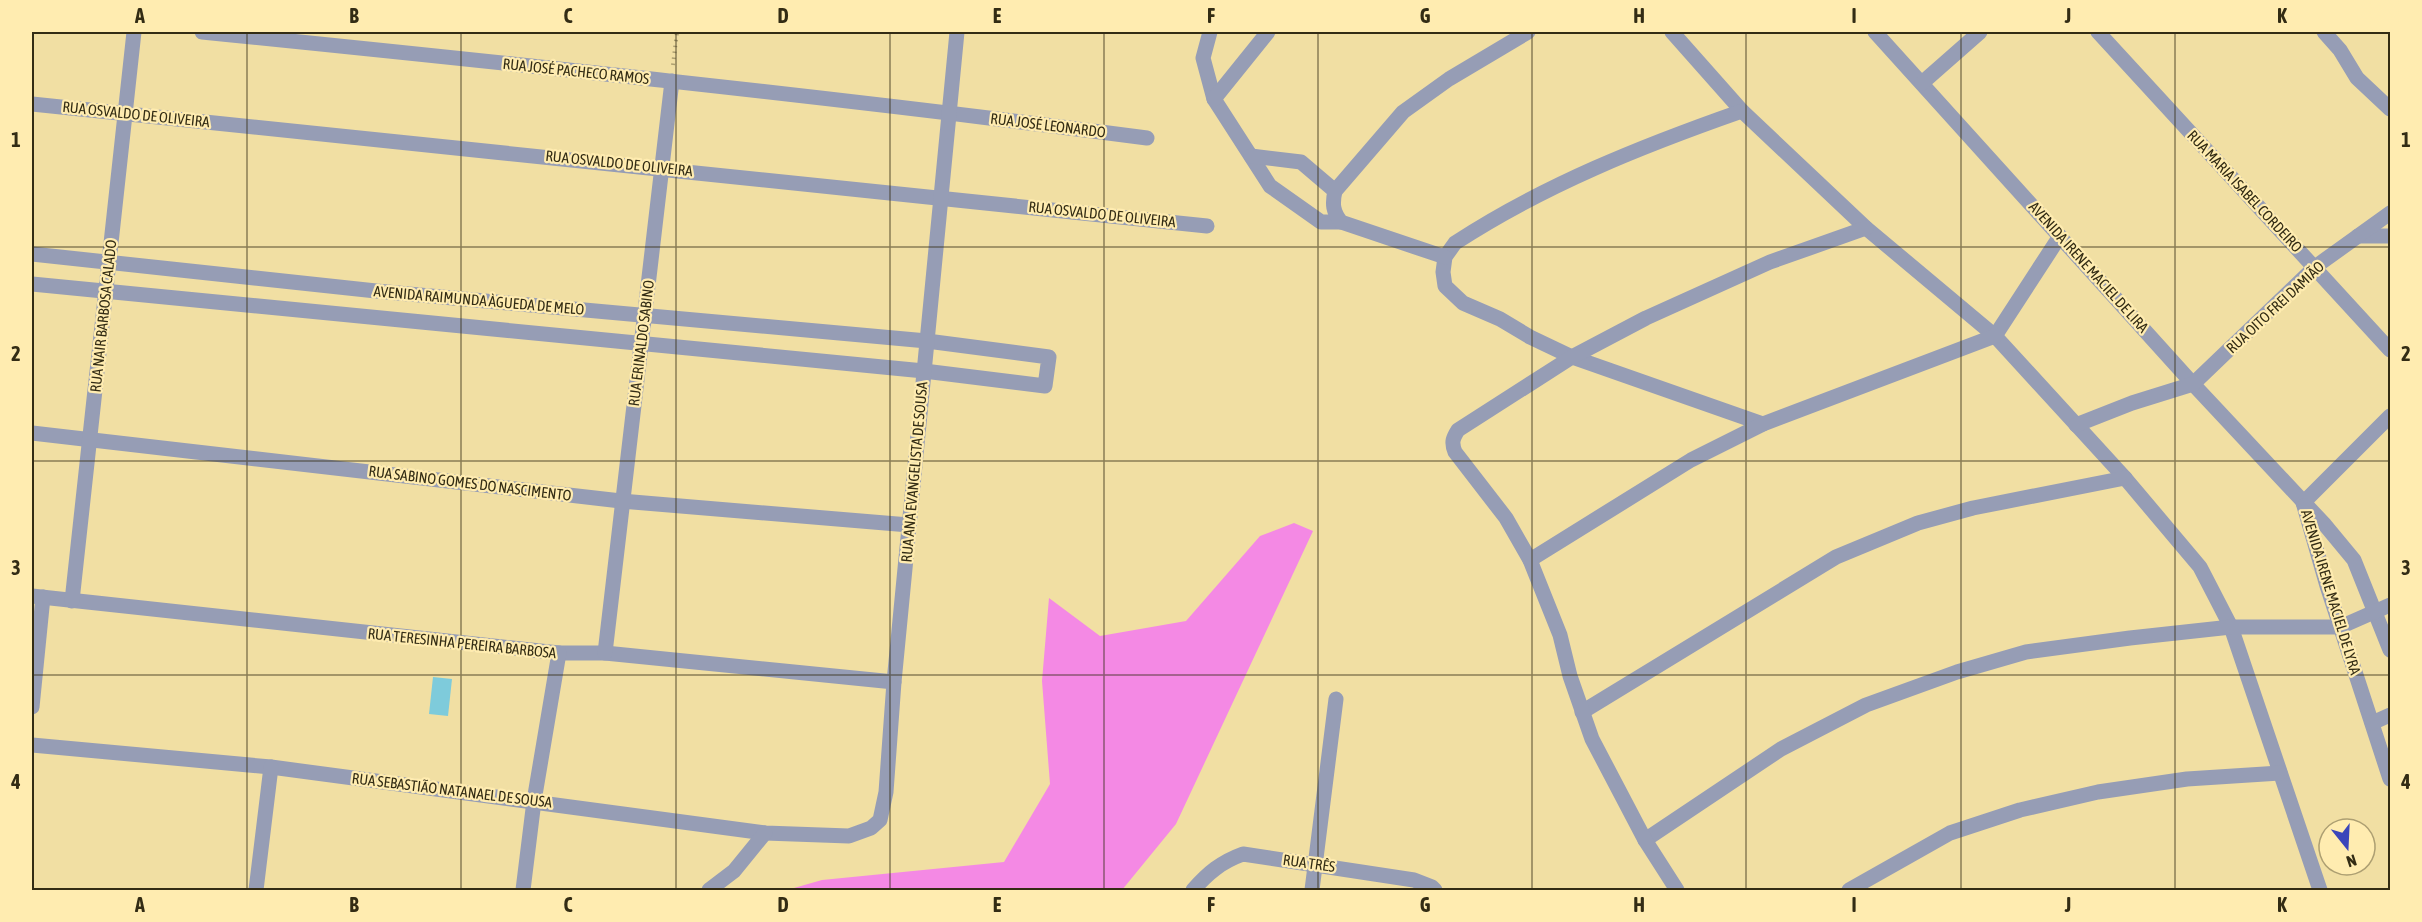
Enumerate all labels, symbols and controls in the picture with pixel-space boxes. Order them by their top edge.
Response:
text: A [134,4,145,27]
text: B [349,4,359,27]
text: C [564,4,573,27]
text: D [777,4,789,27]
text: E [993,4,1002,27]
text: F [1207,4,1215,27]
text: G [1420,4,1431,27]
text: H [1633,4,1645,27]
text: I [1851,4,1857,27]
text: J [2064,4,2071,27]
text: K [2277,4,2287,27]
street label: RUA JOSÉ PACHECO RAMOS [502,55,650,87]
street label: RUA OSVALDO DE OLIVEIRA [62,98,211,130]
street label: RUA JOSÉ LEONARDO [989,110,1107,141]
street label: RUA MARIA ISABEL CORDEIRO [2184,127,2306,256]
text: 1 [11,128,21,151]
text: 1 [2401,128,2411,151]
street label: RUA OSVALDO DE OLIVEIRA [545,147,694,179]
street label: RUA OSVALDO DE OLIVEIRA [1028,198,1177,230]
street label: AVENIDA IRENE MACIEL DE LIRA [2026,198,2153,336]
street label: RUA NAIR BARBOSA CALADO [87,239,119,393]
street label: RUA OITO FREI DAMIÃO [2223,257,2327,357]
street label: RUA ERINALDO SABINO [625,279,657,407]
street label: AVENIDA RAIMUNDA ÀGUEDA DE MELO [373,282,585,318]
text: 2 [11,342,21,365]
text: 2 [2401,342,2411,365]
street label: RUA ANA EVANGELISTA DE SOUSA [898,380,930,563]
street label: RUA SABINO GOMES DO NASCIMENTO [368,462,573,504]
street label: AVENIDA IRENE MACIEL DE LYRA [2298,507,2364,677]
text: 3 [11,556,21,579]
text: 3 [2401,556,2411,579]
street label: RUA TERESINHA PEREIRA BARBOSA [367,625,558,661]
street label: RUA SEBASTIÃO NATANAEL DE SOUSA [351,769,554,811]
text: 4 [10,770,21,793]
text: 4 [2400,770,2411,793]
north arrow [2317,817,2377,877]
street label: RUA TRÊS [1282,851,1336,875]
text: N [2344,851,2359,871]
text: A [134,893,145,916]
text: B [349,893,359,916]
text: C [564,893,573,916]
text: D [777,893,789,916]
text: E [993,893,1002,916]
text: F [1207,893,1215,916]
text: G [1420,893,1431,916]
text: H [1633,893,1645,916]
text: I [1851,893,1857,916]
text: J [2064,893,2071,916]
text: K [2277,893,2287,916]

